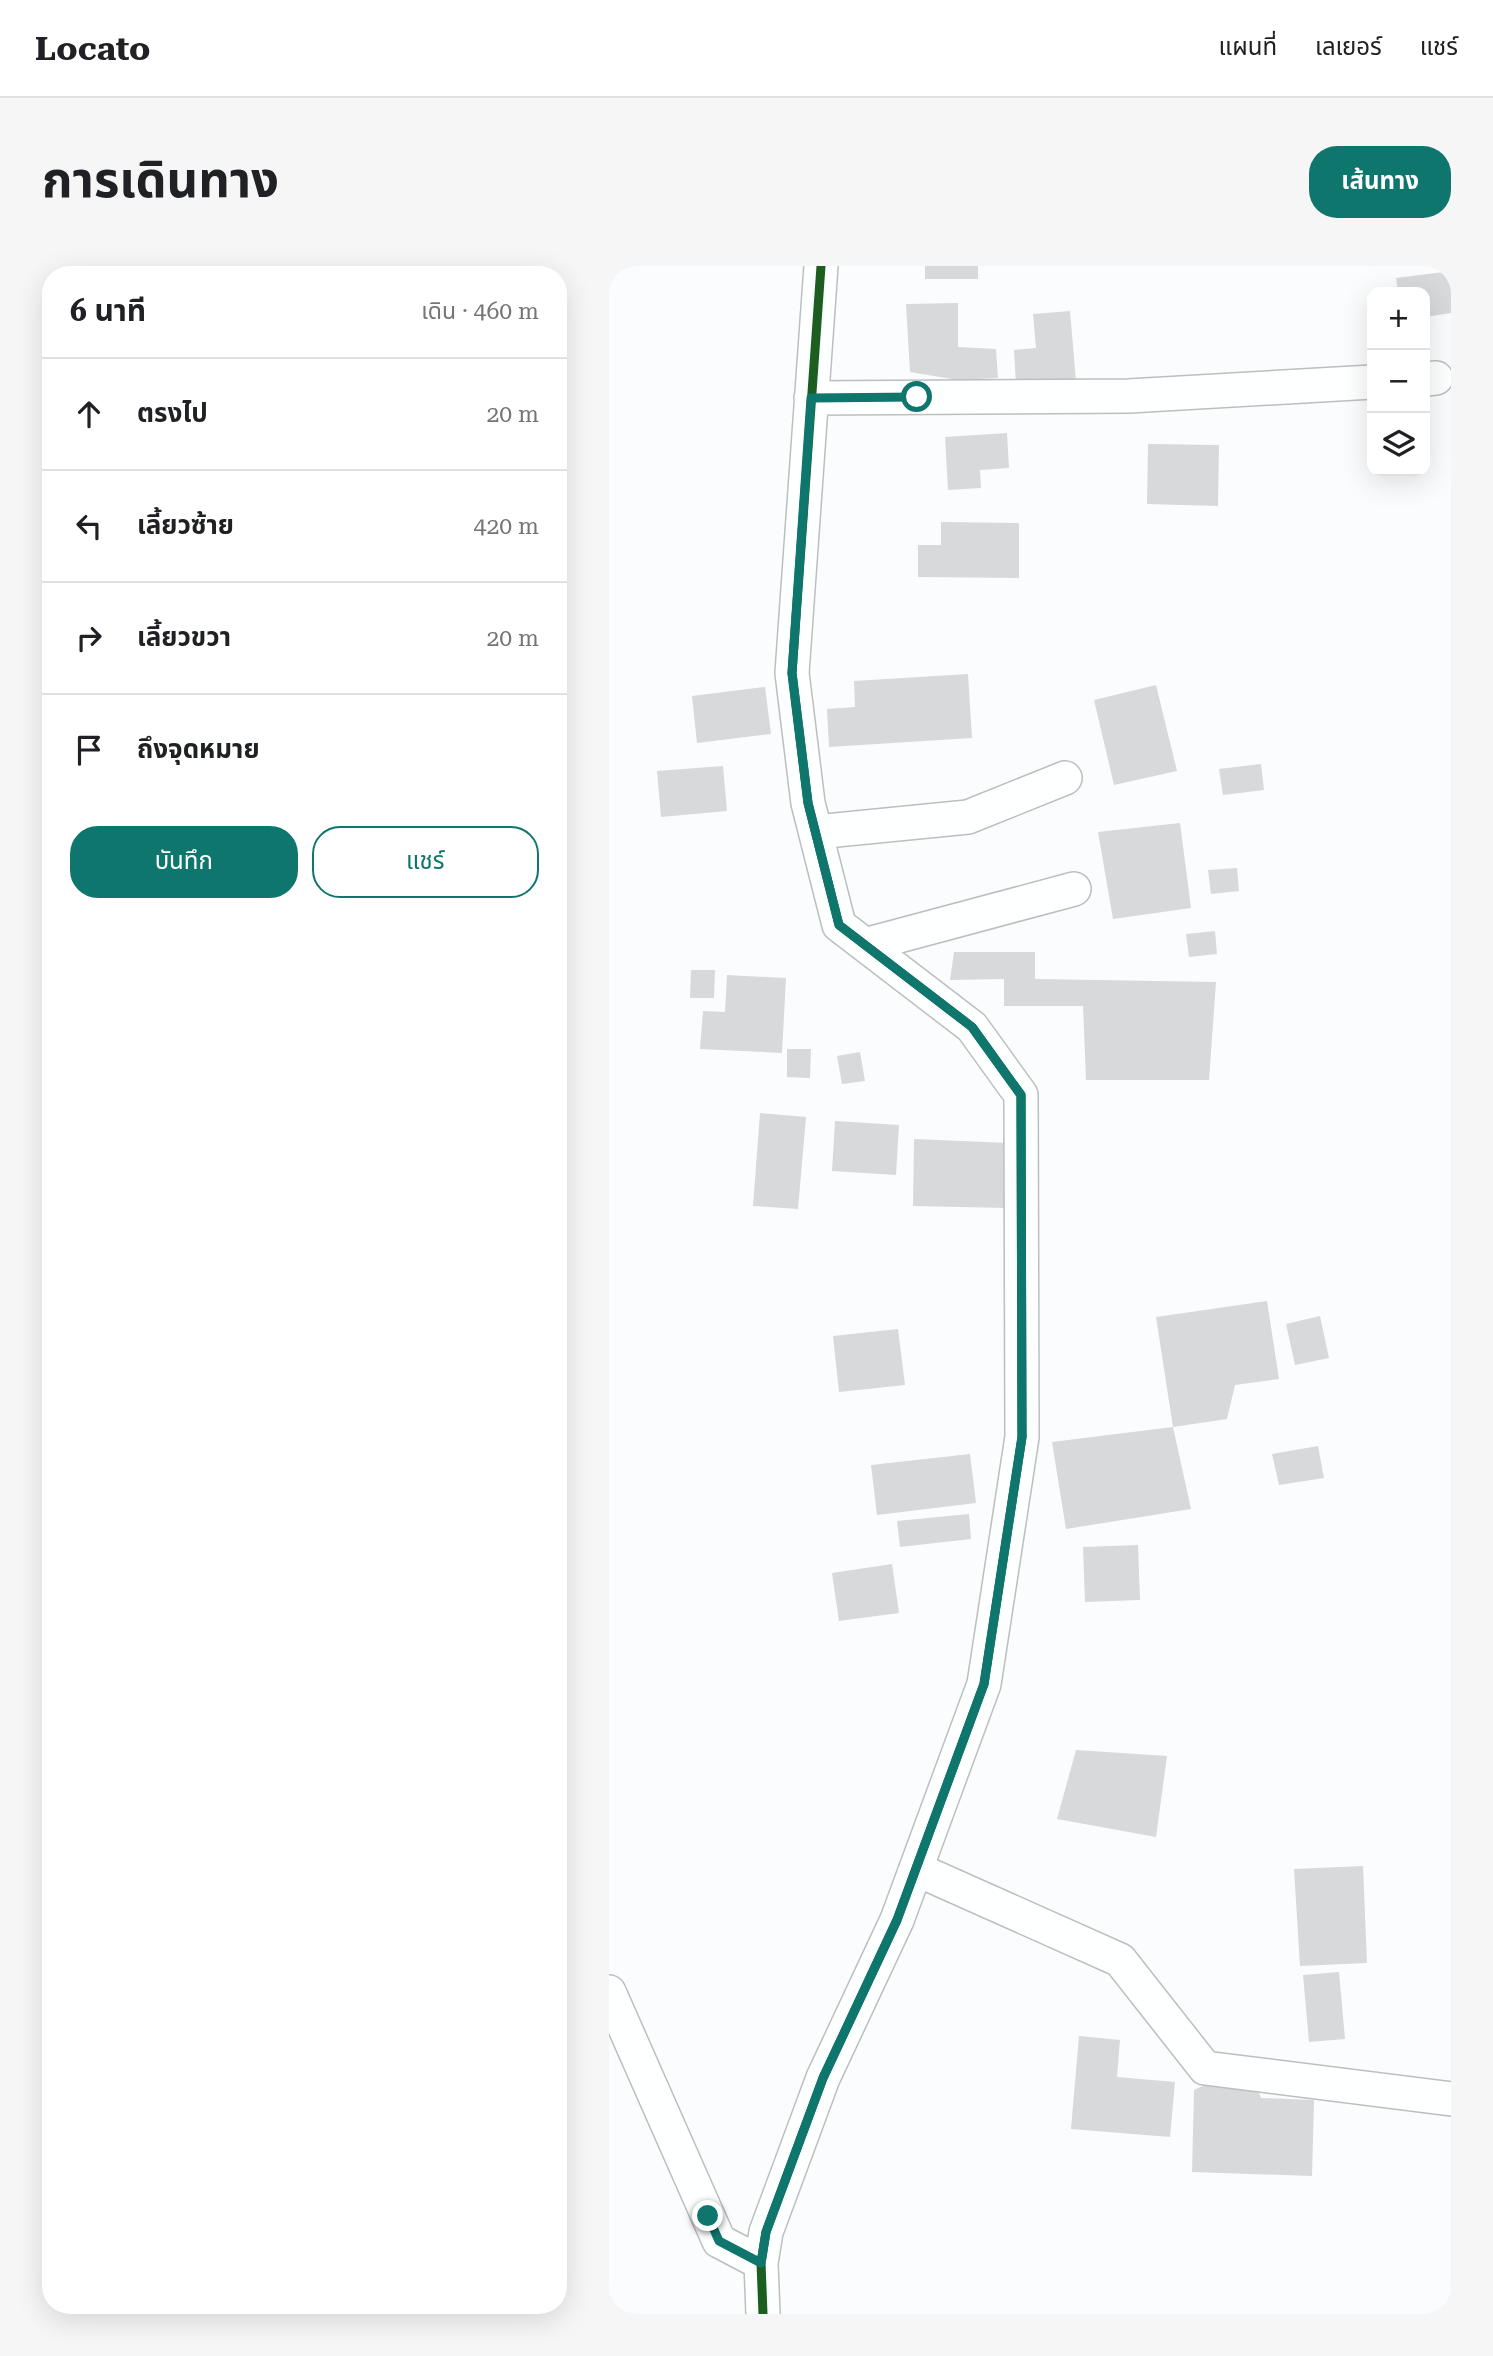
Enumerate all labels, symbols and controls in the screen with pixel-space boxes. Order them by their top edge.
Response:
text: Locato [35,29,150,68]
text: แผนที่ [1219,33,1277,61]
text: เลเยอร์ [1315,33,1382,61]
text: แชร์ [1420,33,1458,61]
button: เส้นทาง [1309,146,1451,218]
text: การเดินทาง [42,152,279,209]
map controls [1367,287,1430,476]
button: + [1367,287,1430,350]
text: 6 นาที [70,293,146,328]
text: เดิน · 460 m [421,298,539,325]
button: − [1367,350,1430,413]
route start [901,381,932,412]
icon: ahead [70,395,108,433]
text: ตรงไป [137,398,208,428]
text: 20 m [486,401,539,428]
button: layers [1367,413,1430,476]
icon: left [70,507,108,545]
text: เลี้ยวซ้าย [137,510,234,540]
text: 420 m [474,513,539,540]
icon: right [70,619,108,657]
text: เลี้ยวขวา [137,622,231,652]
text: 20 m [486,625,539,652]
icon: arrive [70,731,108,769]
text: ถึงจุดหมาย [137,734,260,764]
button: บันทึก [70,826,298,898]
button: แชร์ [312,826,539,898]
route end [692,2200,723,2231]

